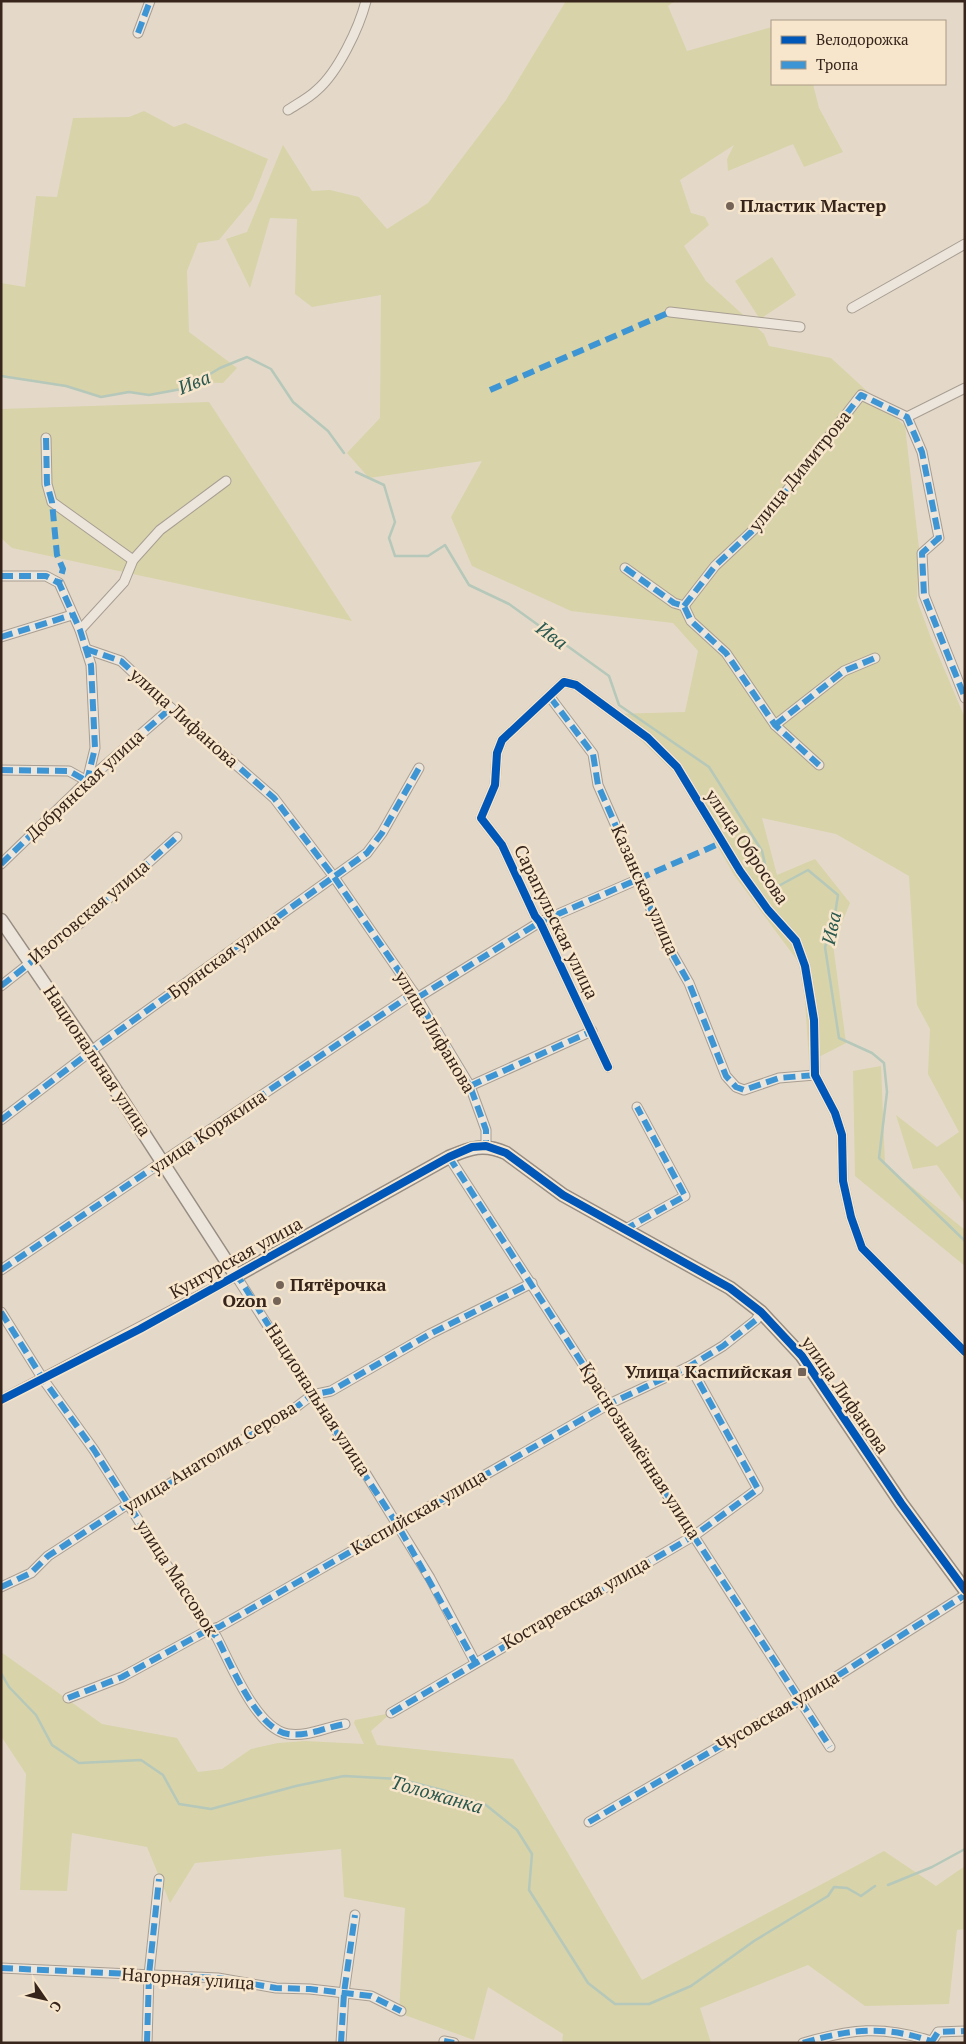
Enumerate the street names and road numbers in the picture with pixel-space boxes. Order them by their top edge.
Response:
street label: улица Димитрова [742,405,855,537]
street label: улица Лифанова [124,661,244,772]
street label: Добрянская улица [20,723,148,845]
street label: улица Обросова [700,783,795,909]
street label: Казанская улица [606,821,685,958]
street label: Сарапульская улица [509,840,605,1003]
street label: Изотовская улица [23,854,154,969]
street label: Брянская улица [163,907,284,1004]
street label: улица Лифанова [389,965,482,1097]
street label: Национальная улица [38,980,157,1140]
street label: улица Корякина [144,1083,270,1180]
street label: Кунгурская улица [165,1211,306,1304]
street label: Национальная улица [261,1319,377,1480]
street label: улица Лифанова [796,1330,895,1458]
street label: Краснознамённая улица [575,1358,707,1543]
street label: улица Анатолия Серова [118,1395,301,1518]
street label: Каспийская улица [346,1463,491,1560]
street label: улица Массовок [131,1514,225,1640]
street label: Костаревская улица [497,1550,654,1654]
street label: Чусовская улица [712,1664,843,1756]
street label: Нагорная улица [121,1961,256,1995]

